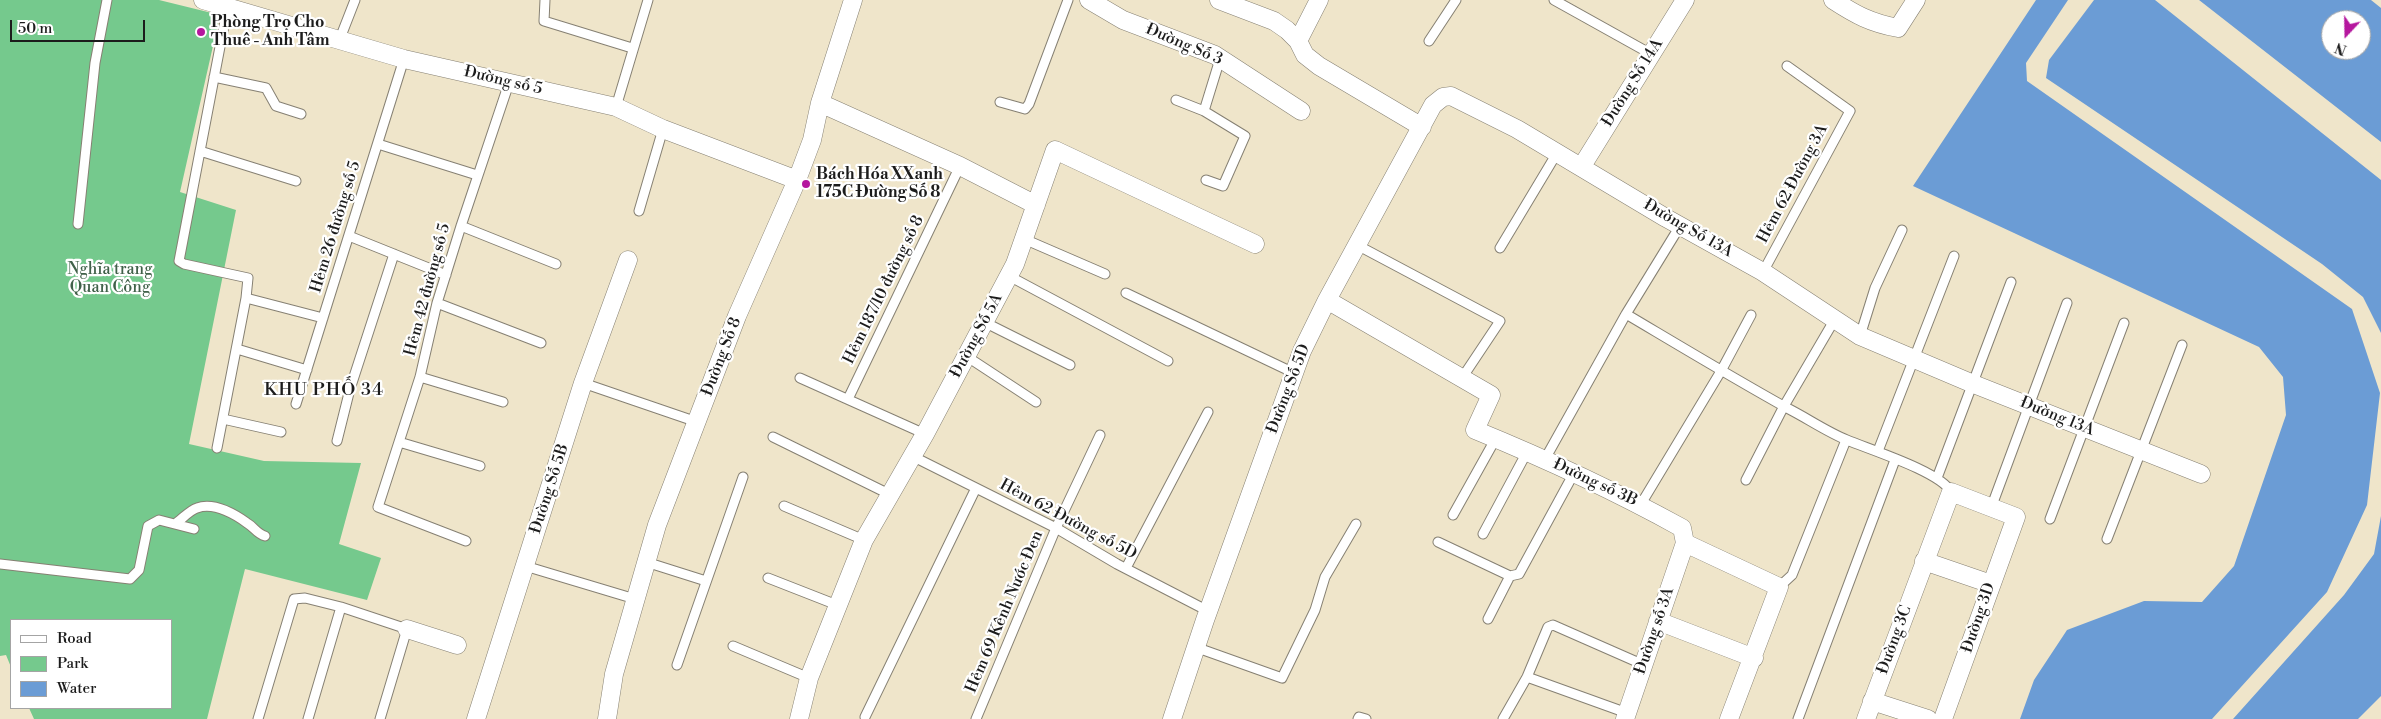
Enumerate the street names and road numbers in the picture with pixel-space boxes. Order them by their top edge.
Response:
street label: Đường Số 3 [1143,20,1225,70]
street label: Đường Số 14A [1598,36,1668,130]
street label: Đường số 5 [462,63,544,99]
street label: Hẻm 62 Đường 3A [1754,121,1832,247]
street label: Hẻm 26 đường số 5 [307,159,365,295]
street label: Đường Số 13A [1640,196,1736,262]
street label: Hẻm 187/10 đường số 8 [840,212,928,368]
street label: Hẻm 42 đường số 5 [401,222,455,358]
street label: Đường Số 5A [947,290,1007,382]
street label: Đường Số 8 [698,315,746,399]
street label: Đường Số 5D [1263,342,1315,436]
street label: Đường 13A [2017,393,2097,441]
street label: Đường Số 5B [526,442,574,536]
street label: Đường số 3B [1550,455,1640,511]
street label: Hẻm 62 Đường số 5D [996,476,1140,564]
street label: Hẻm 69 Kênh Nước Đen [962,528,1048,696]
street label: Đường 3D [1958,580,2000,656]
street label: Đường số 3A [1631,585,1679,677]
street label: Đường 3C [1874,603,1916,677]

